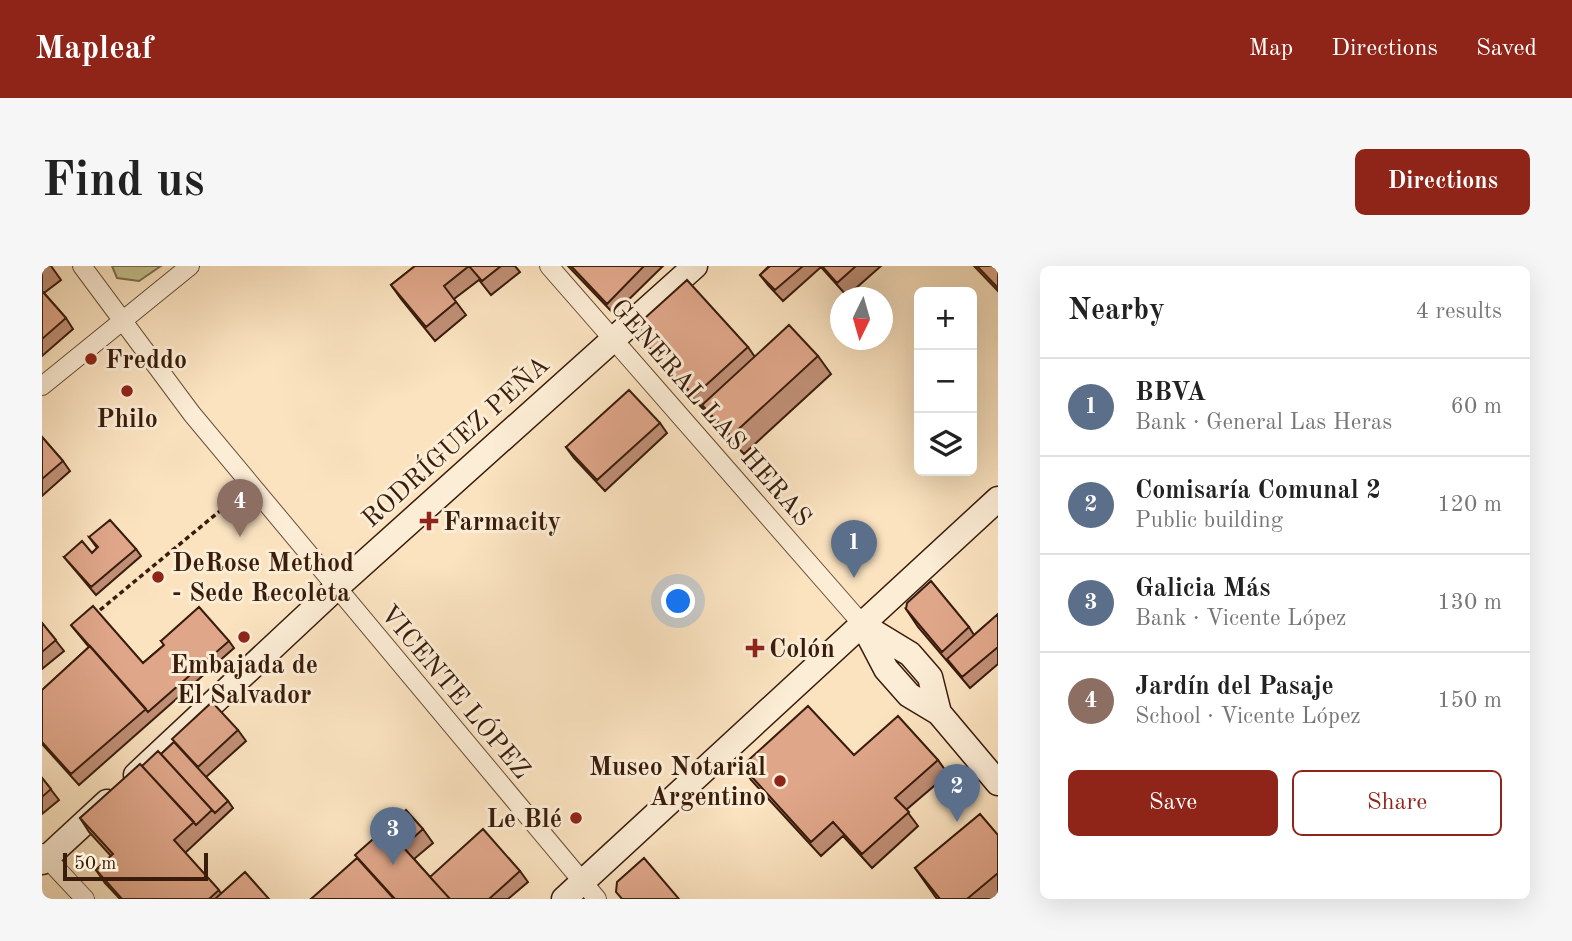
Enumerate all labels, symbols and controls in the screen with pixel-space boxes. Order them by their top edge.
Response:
text: Mapleaf [35,33,153,66]
text: Map [1249,37,1293,61]
text: Directions [1331,37,1438,61]
text: Saved [1476,37,1537,61]
button: Directions [1355,149,1530,215]
text: Find us [42,158,205,207]
north arrow [830,287,893,350]
map controls [914,287,977,476]
button: + [914,287,977,350]
street label: GENERAL LAS HERAS [605,295,816,532]
text: Nearby [1068,296,1165,326]
text: 4 results [1416,300,1502,323]
place label: Freddo [105,348,187,374]
street label: RODRÍGUEZ PEÑA [354,348,555,533]
button: − [914,350,977,413]
marker: Freddo [83,351,99,367]
text: BBVA [1135,380,1206,406]
marker: Philo [119,383,135,399]
text: 1 [1084,395,1098,418]
text: 60 m [1451,395,1502,418]
place label: Philo [96,407,158,433]
text: Bank · General Las Heras [1135,411,1392,434]
button: layers [914,413,977,476]
text: Comisaría Comunal 2 [1135,478,1381,504]
pin: 4 [217,479,263,537]
text: 2 [1084,493,1098,516]
text: 120 m [1437,493,1502,516]
text: Public building [1135,509,1283,532]
place label: Farmacity [443,510,561,536]
marker: Farmacity [421,513,437,529]
pin: 1 [831,520,877,578]
place label: DeRose Method - Sede Recoleta [172,551,354,607]
marker: DeRose Method - Sede Recoleta [150,569,166,585]
text: Galicia Más [1135,576,1271,602]
your location [661,584,695,618]
text: 3 [1084,591,1098,614]
text: 130 m [1437,591,1502,614]
street label: VICENTE LÓPEZ [375,597,538,784]
text: Bank · Vicente López [1135,607,1346,630]
marker: Embajada de El Salvador [236,629,252,645]
place label: Colón [769,637,835,663]
marker: Colón [747,640,763,656]
place label: Embajada de El Salvador [170,653,318,709]
text: Jardín del Pasaje [1135,674,1334,700]
text: 4 [1084,689,1098,712]
text: 150 m [1437,689,1502,712]
text: School · Vicente López [1135,705,1361,728]
place label: Museo Notarial Argentino [589,755,766,811]
pin: 2 [934,764,980,822]
button: Save [1068,770,1278,836]
button: Share [1292,770,1502,836]
marker: Museo Notarial Argentino [772,773,788,789]
pin: 3 [370,807,416,865]
place label: Le Blé [486,807,562,833]
marker: Le Blé [568,810,584,826]
scale bar [63,850,208,882]
text: 50 m [74,855,116,874]

